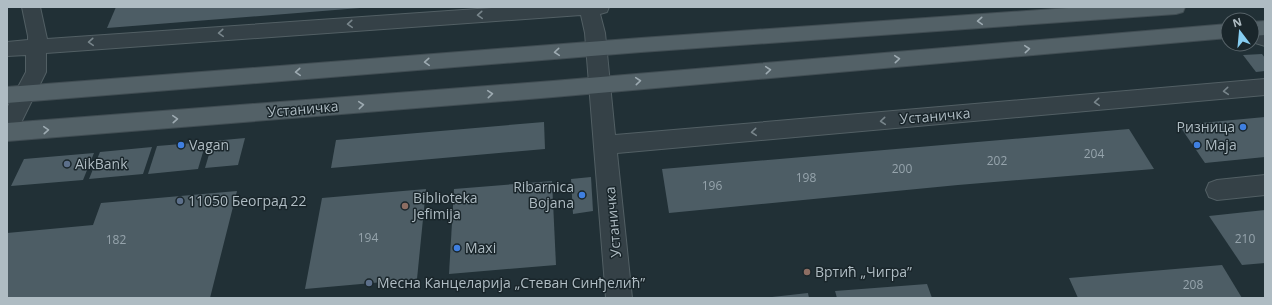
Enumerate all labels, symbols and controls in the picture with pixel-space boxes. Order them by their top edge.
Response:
one-way arrow [477,11,483,20]
north arrow [1220,12,1260,52]
text: N [1231,13,1243,30]
one-way arrow [977,17,983,26]
one-way arrow [347,20,353,29]
one-way arrow [218,29,224,38]
one-way arrow [88,38,94,47]
one-way arrow [1024,44,1030,53]
one-way arrow [554,47,560,56]
one-way arrow [894,55,900,64]
one-way arrow [424,57,430,66]
one-way arrow [764,66,771,75]
one-way arrow [295,67,301,76]
one-way arrow [635,77,641,86]
one-way arrow [1223,86,1229,95]
one-way arrow [487,89,493,98]
street label: Устаничка [267,96,339,121]
one-way arrow [1094,98,1100,107]
one-way arrow [358,100,364,109]
street label: Устаничка [899,103,971,128]
one-way arrow [172,115,179,124]
one-way arrow [880,116,886,125]
place label: Ризница [1177,117,1235,136]
marker: Ризница [1238,122,1248,132]
one-way arrow [43,125,49,134]
one-way arrow [751,128,757,137]
place label: Vagan [189,135,229,154]
place label: Maja [1205,135,1237,154]
marker: Vagan [176,140,186,150]
marker: Maja [1192,140,1202,150]
house number: 204 [1084,145,1104,162]
house number: 202 [987,152,1007,169]
place label: AikBank [75,154,128,173]
marker: AikBank [62,159,72,169]
house number: 200 [892,160,912,177]
house number: 198 [796,169,816,186]
place label: Ribarnica Bojana [513,177,574,212]
house number: 196 [702,177,722,194]
street label: Устаничка [600,186,625,258]
place label: Biblioteka Jefimija [411,188,478,223]
marker: Ribarnica Bojana [577,190,587,200]
place label: 11050 Београд 22 [188,191,307,210]
marker: 11050 Београд 22 [175,196,185,206]
marker: Biblioteka Jefimija [400,201,410,211]
house number: 194 [358,229,378,246]
house number: 210 [1235,230,1255,247]
house number: 182 [106,231,126,248]
place label: Maxi [465,238,496,257]
marker: Maxi [452,243,462,253]
place label: Вртић „Чигра” [815,262,912,281]
marker: Вртић „Чигра” [802,267,812,277]
place label: Месна Канцеларија „Стеван Синђелић” [377,273,645,292]
house number: 208 [1183,276,1203,293]
marker: Месна Канцеларија „Стеван Синђелић” [364,278,374,288]

